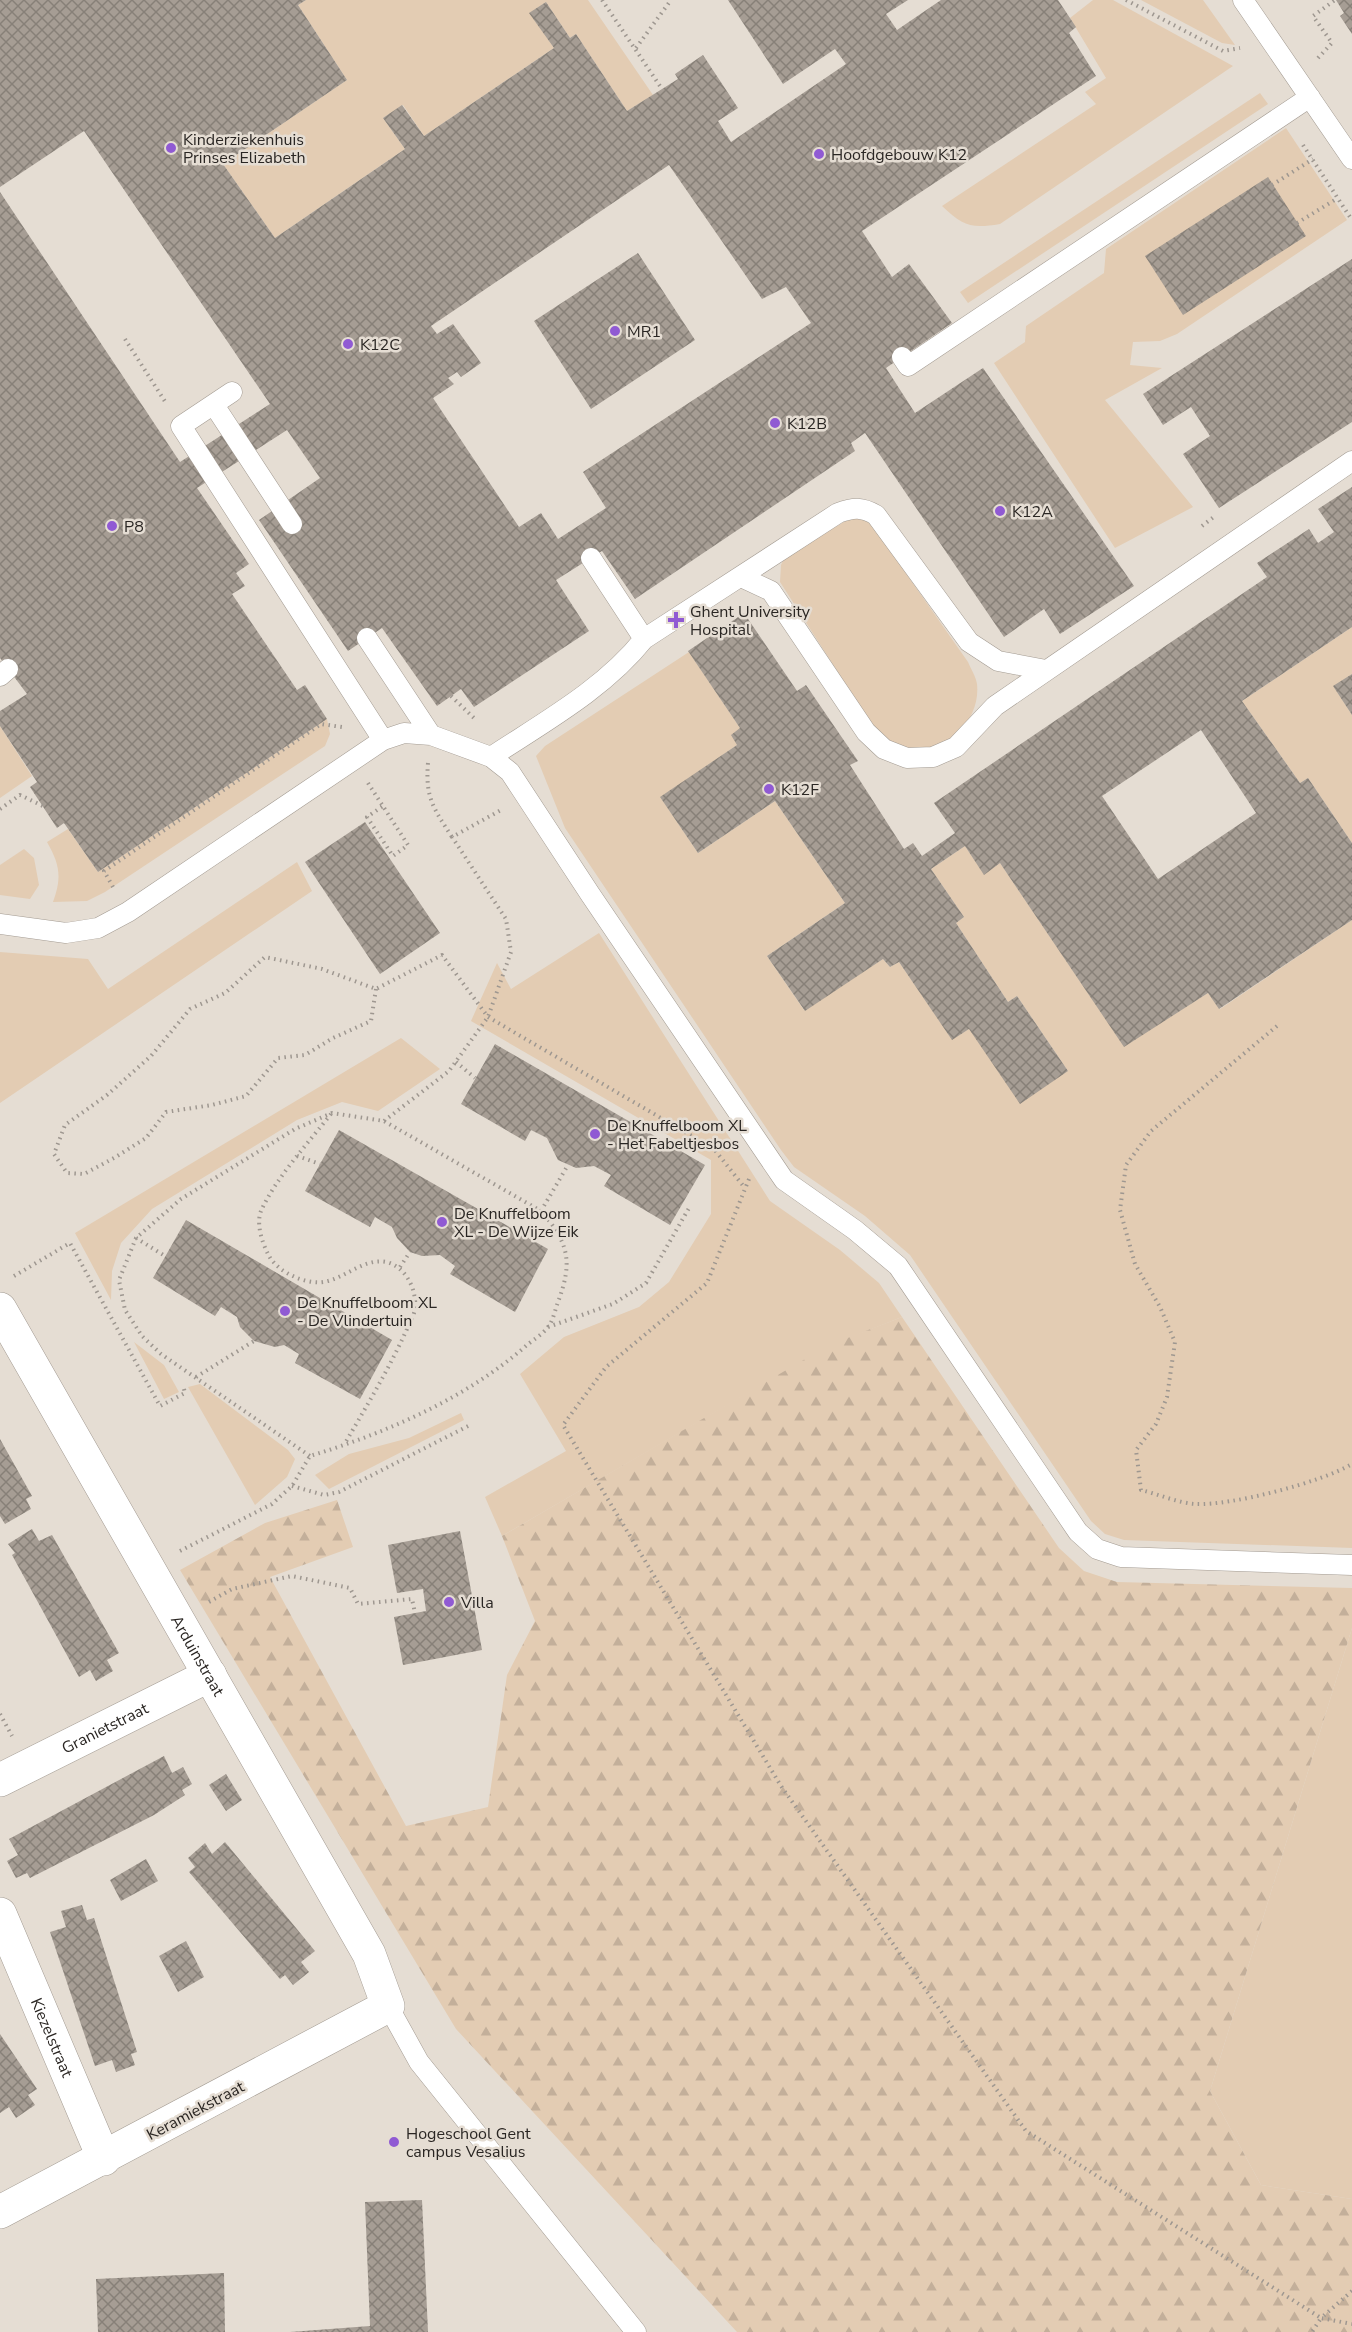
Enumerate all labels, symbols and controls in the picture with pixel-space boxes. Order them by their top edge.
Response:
place label: Kinderziekenhuis Prinses Elizabeth [183,129,306,169]
marker: Kinderziekenhuis Prinses Elizabeth [164,141,178,155]
place label: Hoofdgebouw K12 [831,144,967,166]
marker: Hoofdgebouw K12 [812,147,826,161]
place label: MR1 [627,321,661,343]
marker: MR1 [608,324,622,338]
place label: K12C [360,334,400,356]
marker: K12C [341,337,355,351]
place label: K12B [787,413,827,435]
marker: K12B [768,416,782,430]
place label: K12A [1012,501,1053,523]
marker: K12A [993,504,1007,518]
place label: P8 [124,516,144,538]
marker: P8 [105,519,119,533]
place label: Ghent University Hospital [690,601,811,641]
marker: Ghent University Hospital [667,611,685,629]
place label: K12F [781,779,819,801]
marker: K12F [762,782,776,796]
place label: De Knuffelboom XL - Het Fabeltjesbos [607,1115,747,1155]
marker: De Knuffelboom XL - Het Fabeltjesbos [588,1127,602,1141]
place label: De Knuffelboom XL - De Wijze Eik [454,1203,580,1243]
marker: De Knuffelboom XL - De Wijze Eik [435,1215,449,1229]
place label: De Knuffelboom XL - De Vlindertuin [297,1292,437,1332]
marker: De Knuffelboom XL - De Vlindertuin [278,1304,292,1318]
place label: Villa [460,1592,494,1614]
marker: Villa [442,1595,456,1609]
street label: Arduinstraat [165,1611,229,1701]
street label: Granietstraat [58,1697,152,1759]
street label: Kiezelstraat [25,1995,78,2081]
street label: Keramiekstraat [143,2076,249,2146]
place label: Hogeschool Gent campus Vesalius [406,2123,531,2163]
marker: Hogeschool Gent campus Vesalius [387,2135,401,2149]

